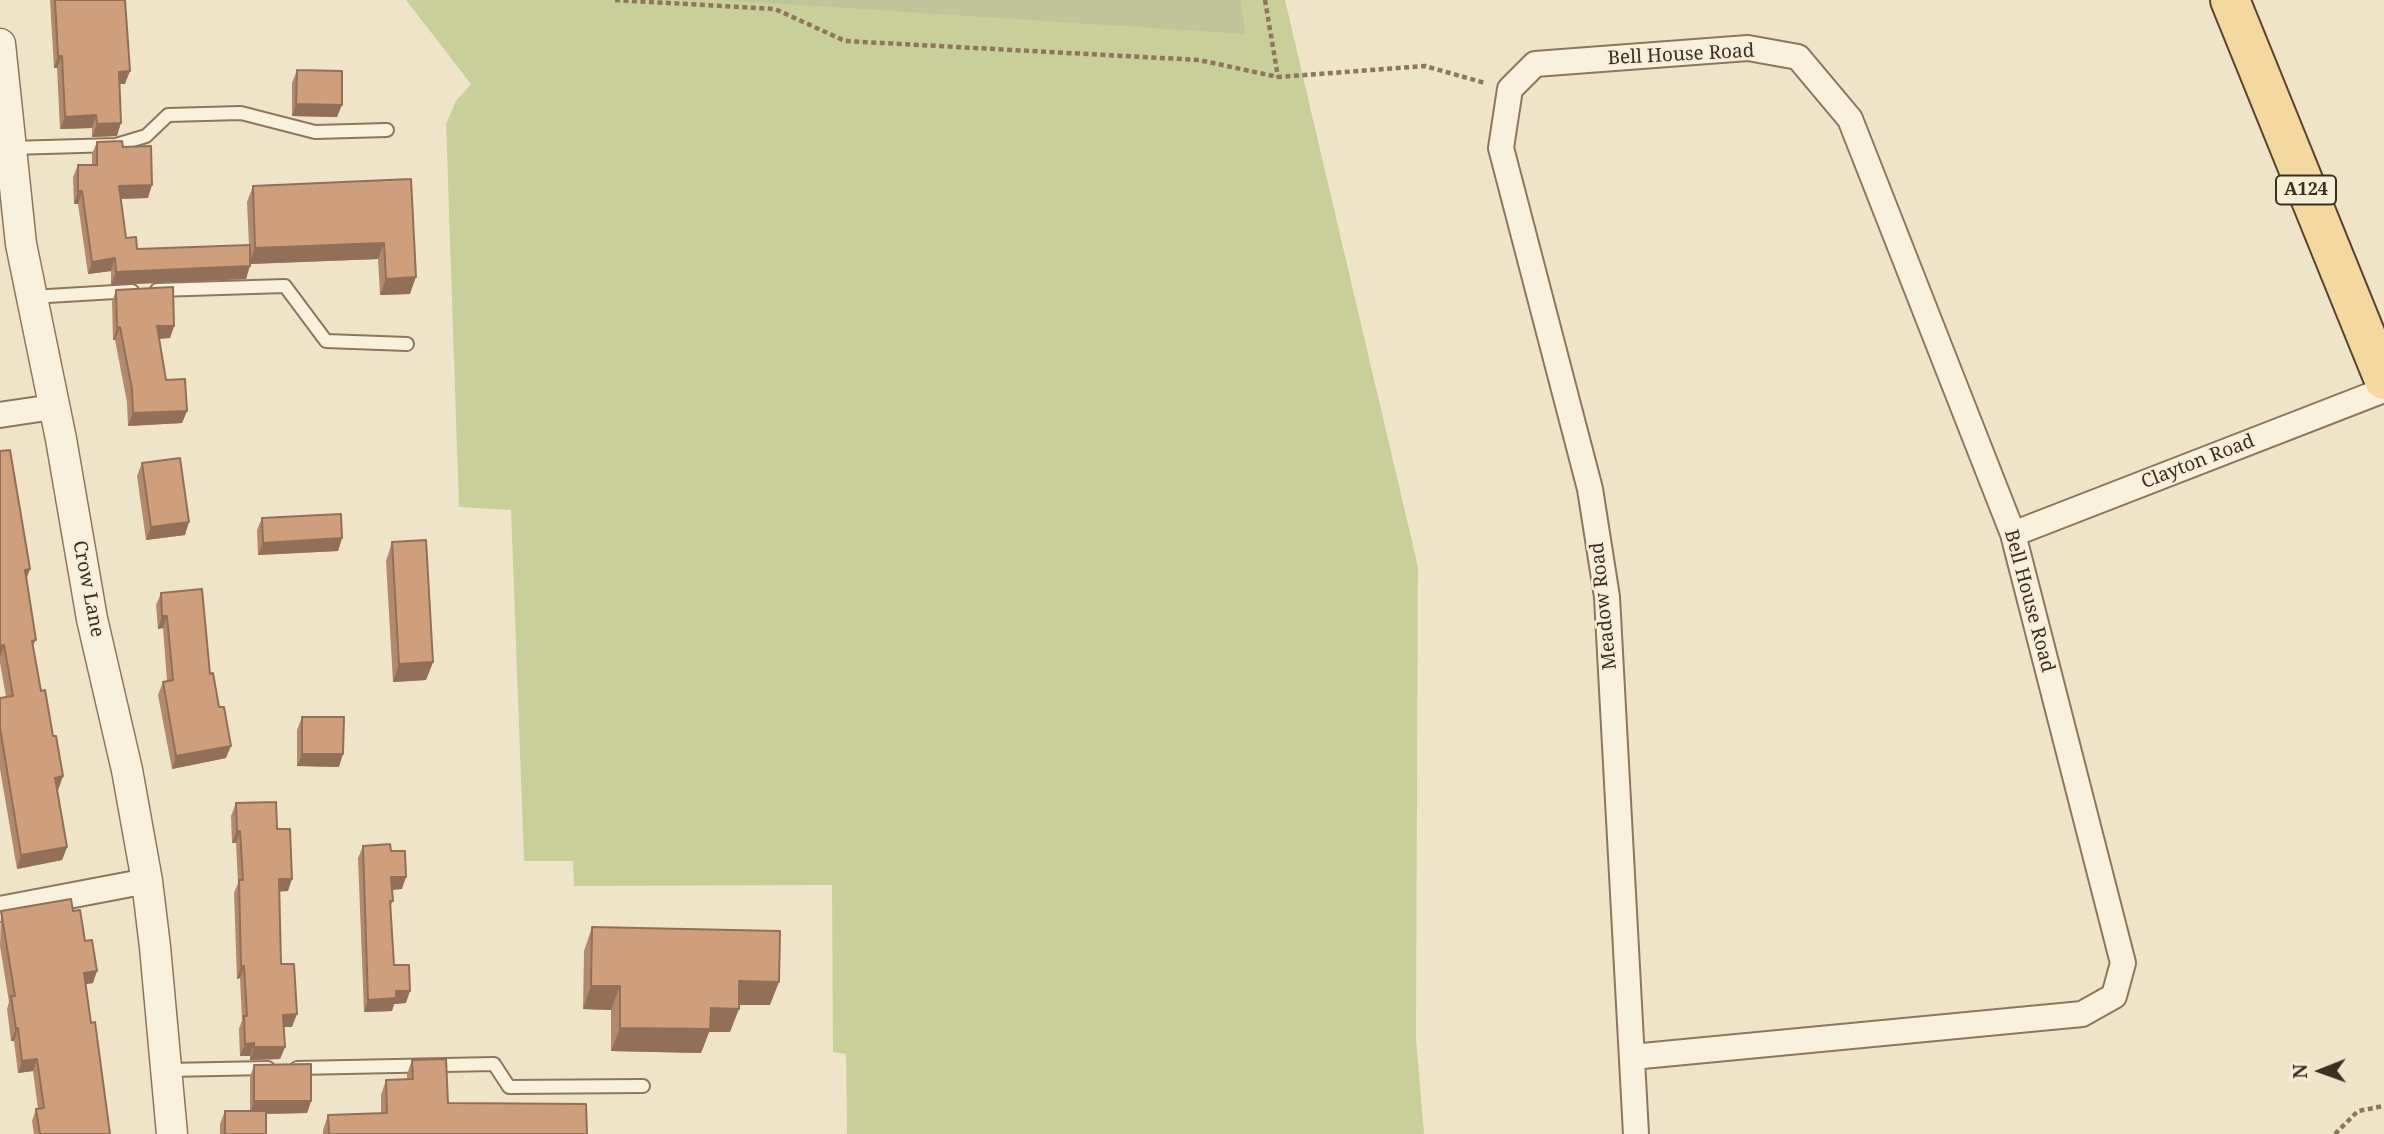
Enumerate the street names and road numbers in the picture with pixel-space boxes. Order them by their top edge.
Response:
street label: Bell House Road [1607,40,1755,70]
road number: A124 [2276,176,2336,204]
street label: Clayton Road [2138,430,2258,494]
street label: Bell House Road [1999,527,2059,675]
street label: Crow Lane [67,539,109,639]
street label: Meadow Road [1586,541,1622,671]

